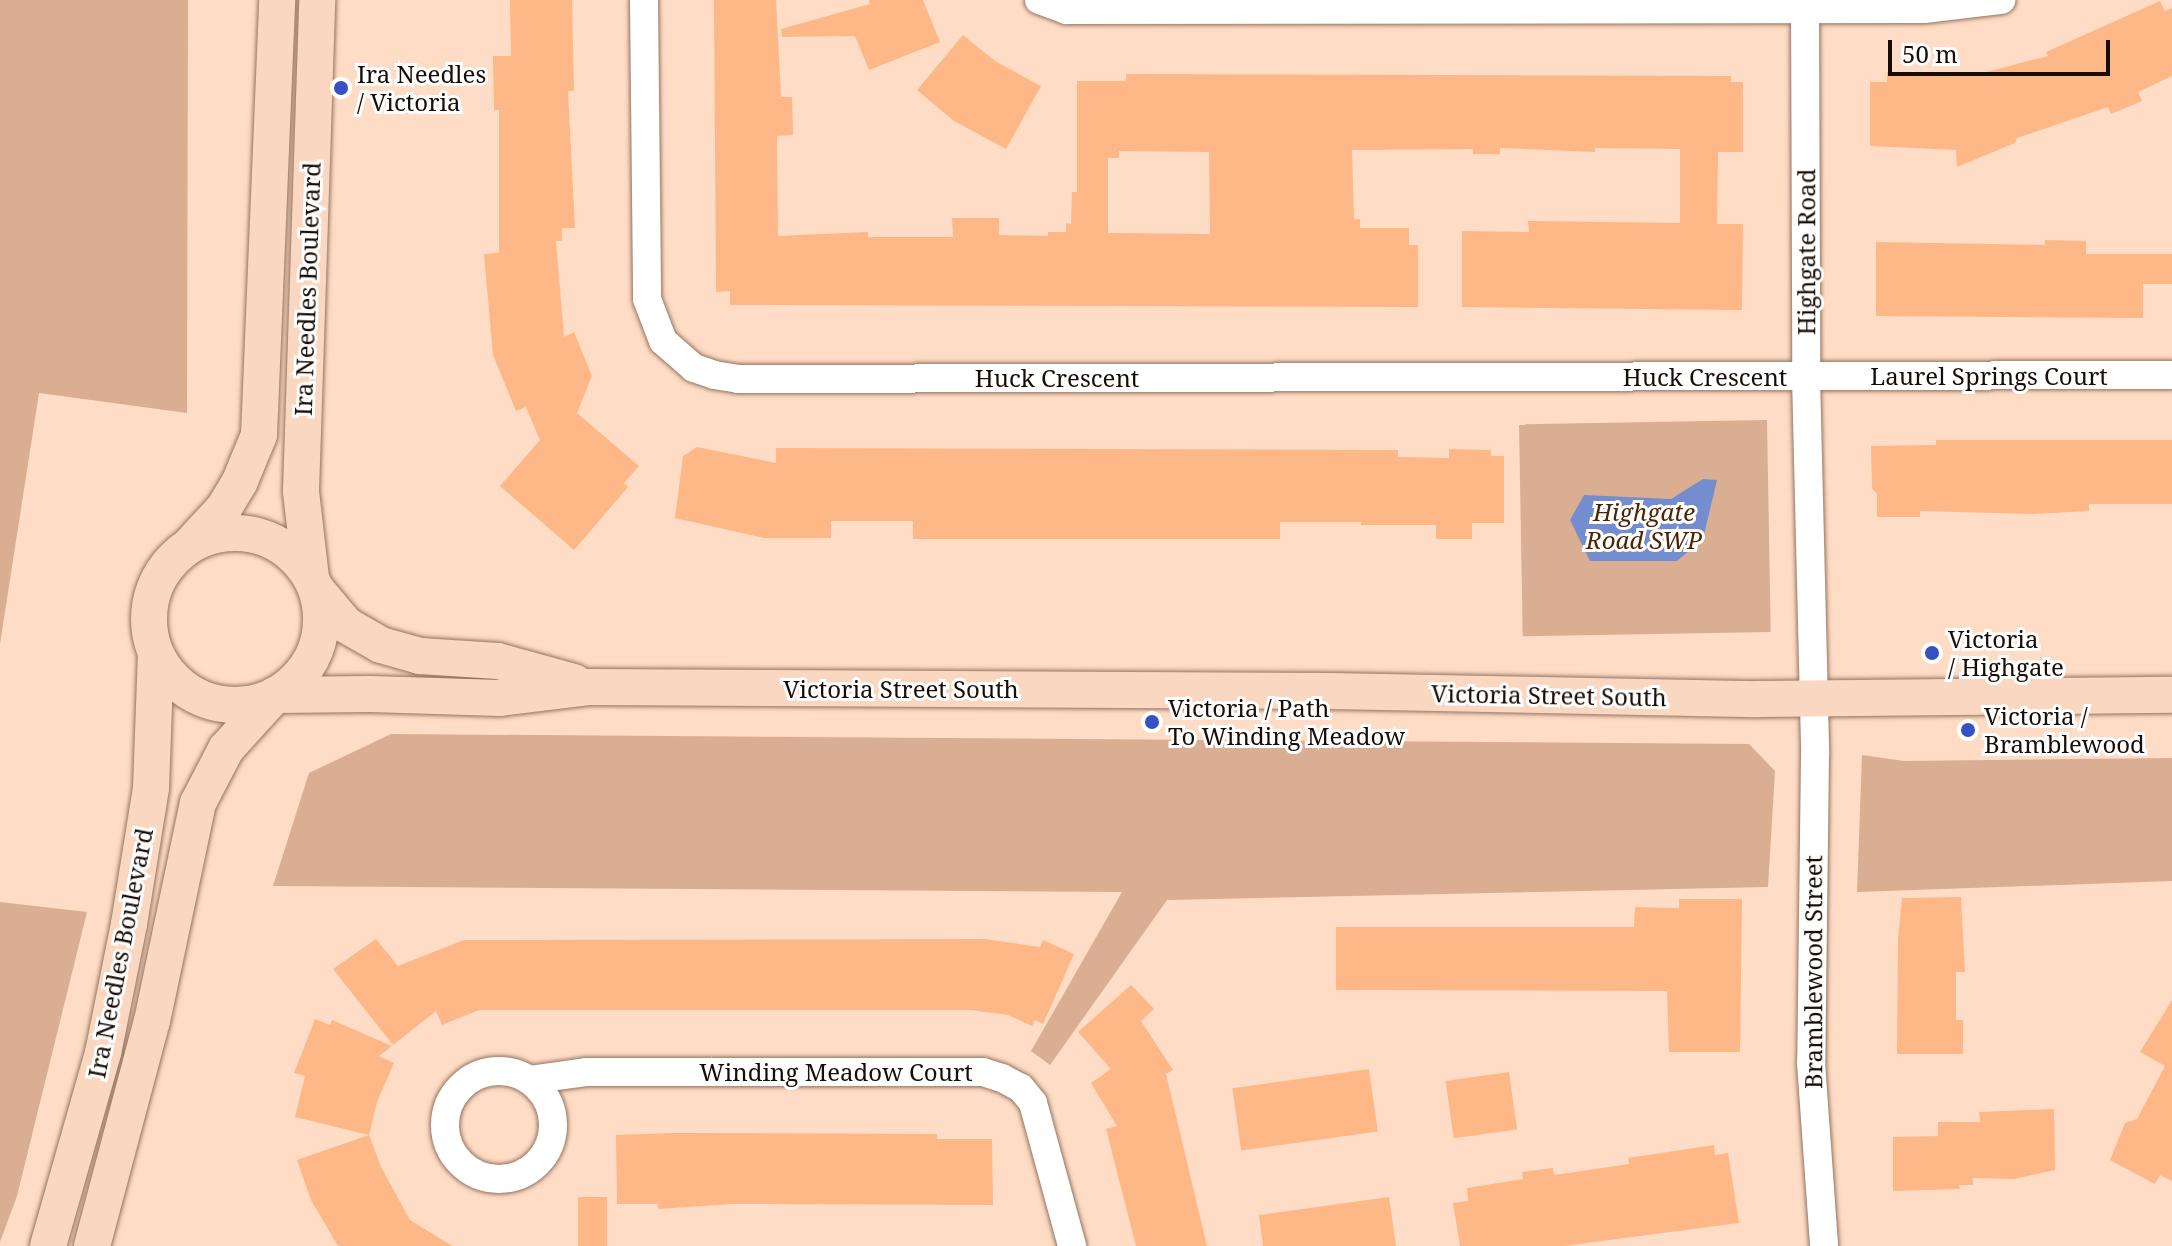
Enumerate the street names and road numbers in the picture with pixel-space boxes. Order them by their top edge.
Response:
street label: Ira Needles Boulevard [288,162,326,416]
street label: Highgate Road [1792,169,1820,335]
street label: Laurel Springs Court [1870,362,2108,390]
street label: Huck Crescent [1623,363,1787,391]
street label: Huck Crescent [975,364,1139,392]
street label: Victoria Street South [783,675,1019,703]
street label: Victoria Street South [1431,679,1667,711]
street label: Ira Needles Boulevard [82,826,158,1080]
street label: Bramblewood Street [1799,855,1827,1089]
street label: Winding Meadow Court [699,1058,973,1086]

